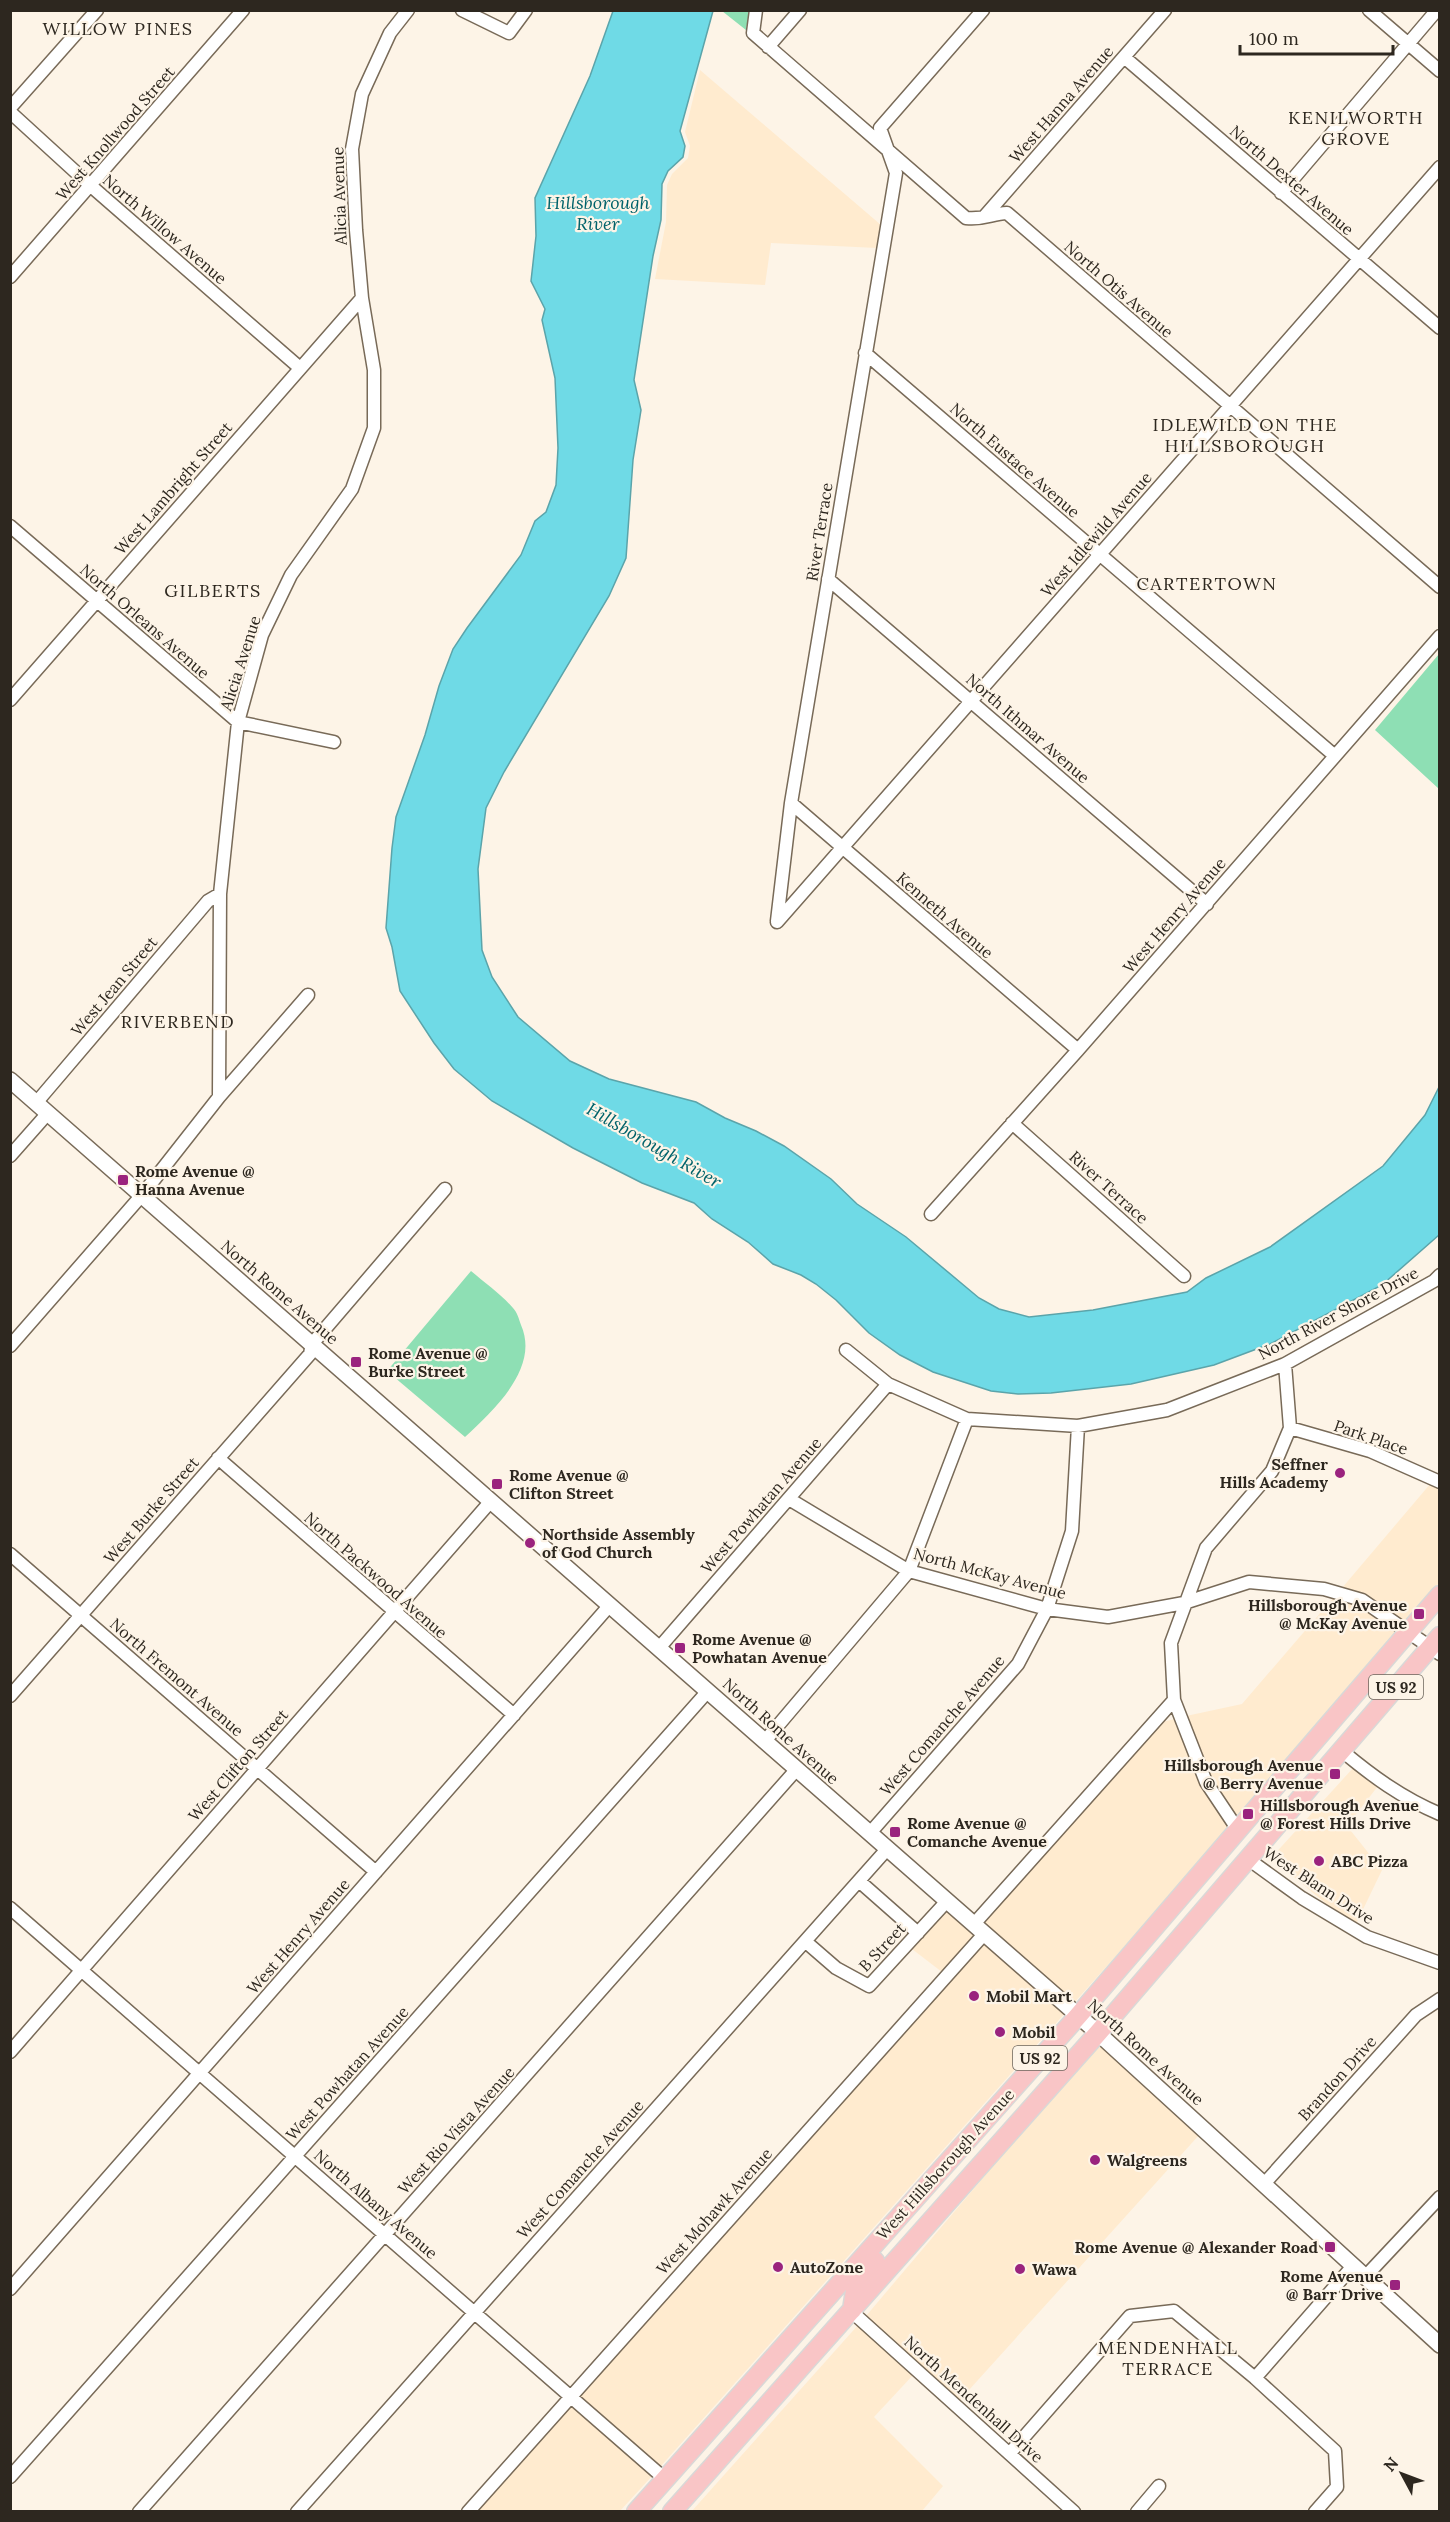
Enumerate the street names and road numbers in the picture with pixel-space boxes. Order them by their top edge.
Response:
street label: West Hanna Avenue [1005,41,1117,167]
street label: West Knollwood Street [51,61,179,204]
street label: North Dexter Avenue [1226,121,1358,239]
street label: Alicia Avenue [327,146,351,247]
street label: North Willow Avenue [99,170,231,289]
street label: North Otis Avenue [1060,236,1178,342]
street label: North Eustace Avenue [946,398,1084,522]
street label: West Lambright Street [110,417,237,558]
street label: West Idlewild Avenue [1036,467,1156,601]
street label: River Terrace [801,481,837,583]
street label: North Orleans Avenue [76,559,214,683]
street label: Alicia Avenue [215,613,265,714]
street label: North Ithmar Avenue [962,669,1094,787]
street label: West Henry Avenue [1118,853,1230,977]
street label: Kenneth Avenue [893,868,998,963]
street label: West Jean Street [67,932,162,1040]
street label: River Terrace [1065,1146,1153,1228]
street label: North Rome Avenue [217,1236,343,1349]
street label: North River Shore Drive [1255,1262,1422,1364]
street label: Park Place [1331,1415,1411,1459]
street label: West Powhatan Avenue [696,1433,826,1577]
street label: West Burke Street [99,1452,203,1567]
street label: North Packwood Avenue [300,1507,452,1643]
street label: North McKay Avenue [911,1543,1069,1603]
street label: North Fremont Avenue [106,1614,248,1741]
street label: West Comanche Avenue [875,1650,1009,1799]
street label: North Rome Avenue [719,1674,843,1789]
road number: US 92 [1369,1675,1423,1699]
street label: West Clifton Street [184,1704,293,1825]
street label: West Blann Drive [1260,1842,1378,1928]
street label: West Henry Avenue [242,1874,354,1998]
street label: B Street [854,1918,910,1976]
street label: North Rome Avenue [1084,1995,1208,2110]
street label: West Powhatan Avenue [281,2002,413,2144]
street label: Brandon Drive [1294,2031,1381,2125]
road number: US 92 [1013,2046,1067,2070]
street label: West Rio Vista Avenue [393,2062,519,2198]
street label: West Hillsborough Avenue [872,2084,1018,2244]
street label: West Comanche Avenue [512,2095,648,2243]
street label: West Mohawk Avenue [652,2143,776,2278]
street label: North Albany Avenue [310,2145,442,2263]
street label: North Mendenhall Drive [900,2331,1048,2467]

